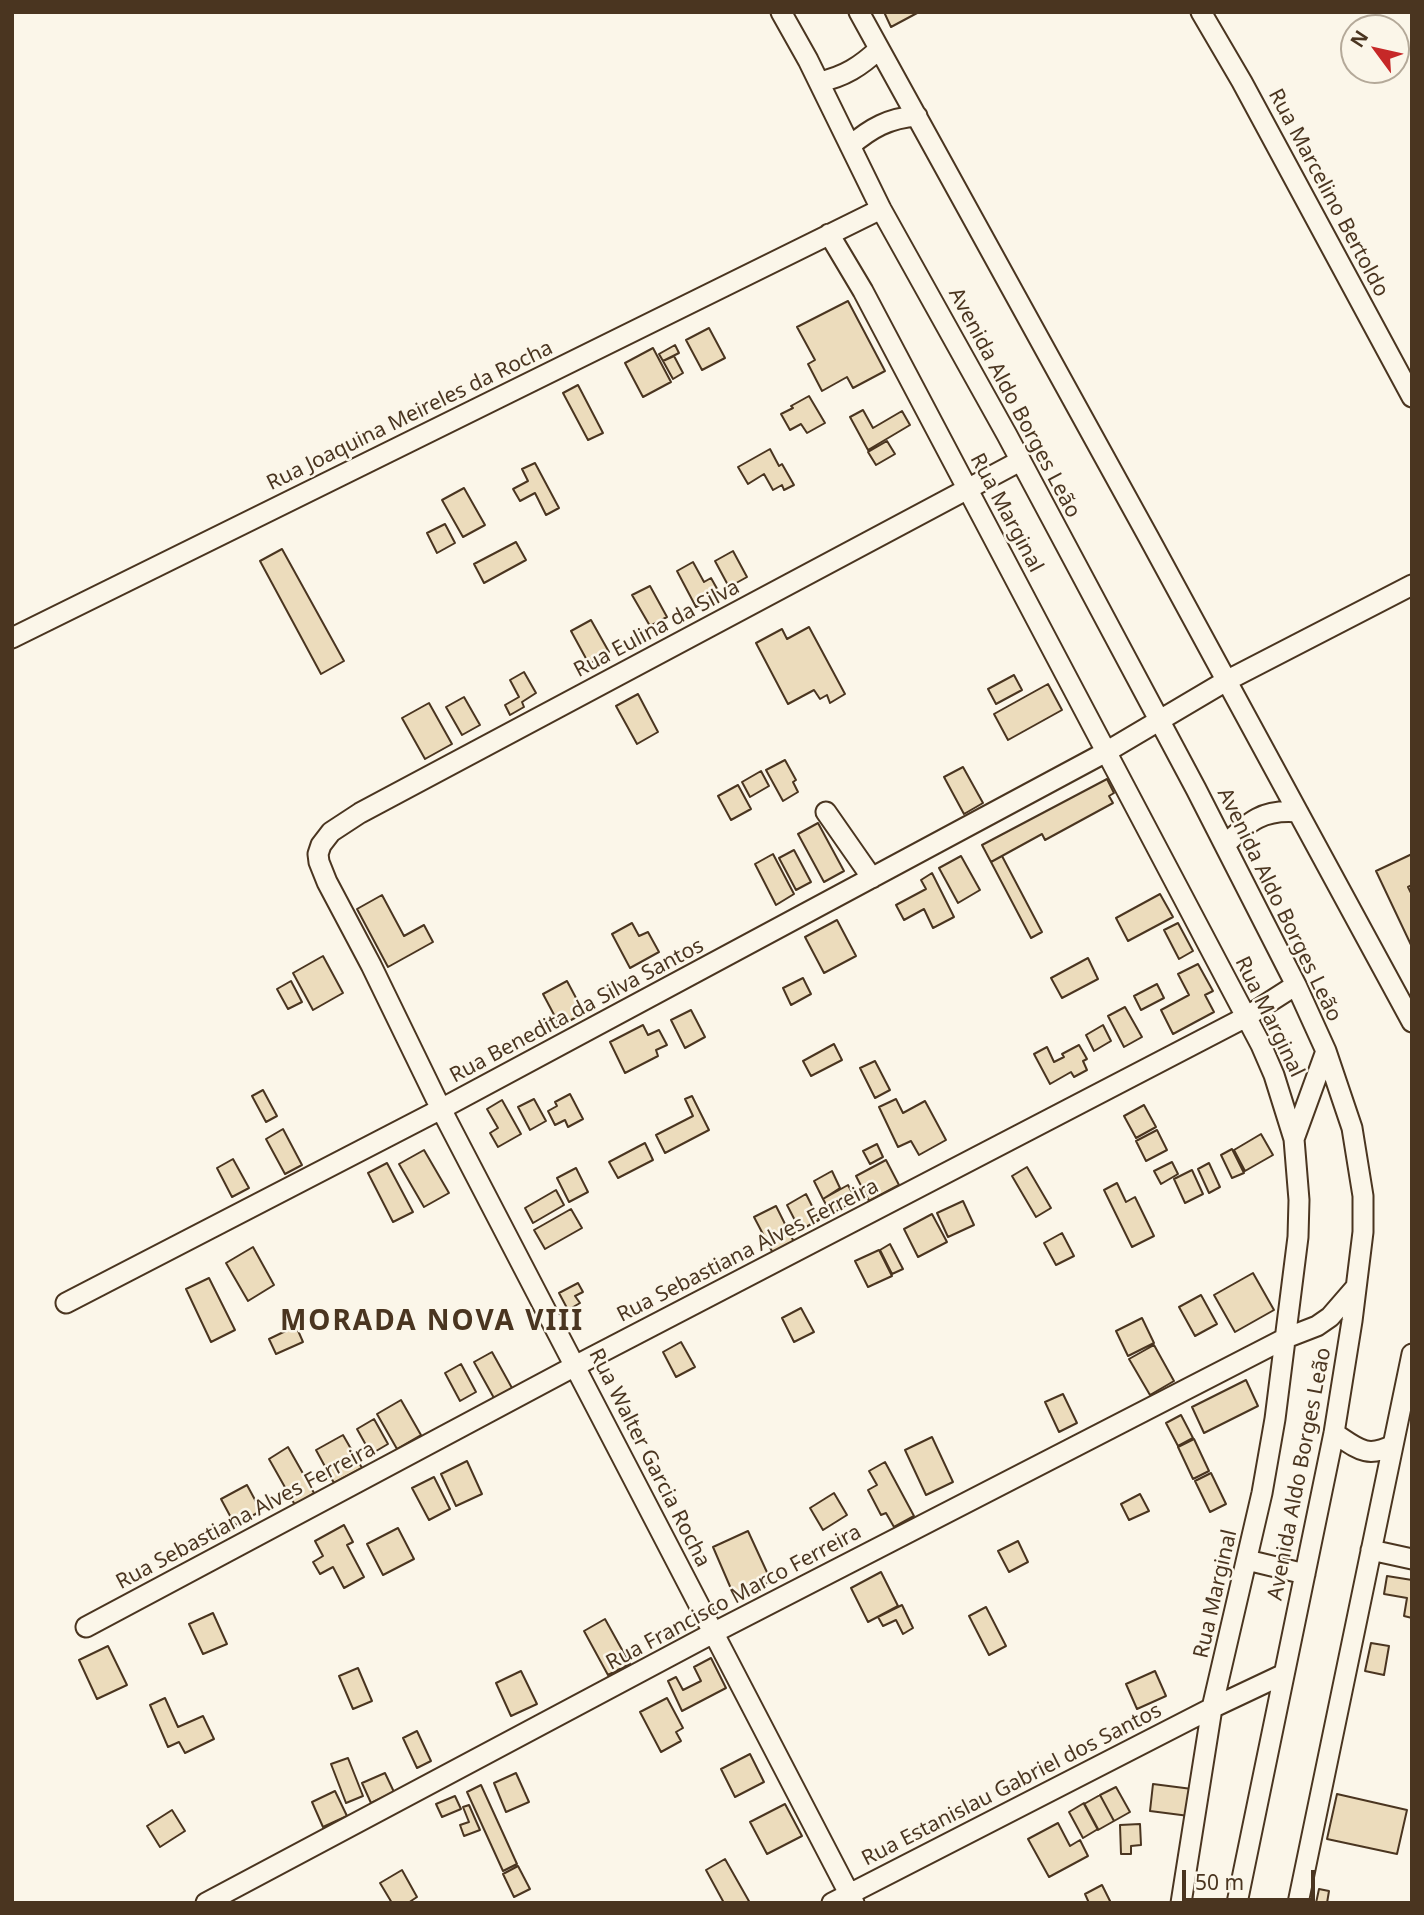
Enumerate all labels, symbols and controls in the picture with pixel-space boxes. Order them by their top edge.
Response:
north arrow [1340,14,1410,84]
text: N [1344,25,1374,52]
street label: Rua Marcelino Bertoldo [1262,85,1394,301]
street label: Avenida Aldo Borges Leão [943,284,1085,522]
street label: Rua Joaquina Meireles da Rocha [263,336,557,496]
street label: Rua Marginal [964,449,1048,577]
street label: Rua Eulina da Silva [570,575,744,683]
street label: Avenida Aldo Borges Leão [1211,784,1347,1026]
street label: Rua Benedita da Silva Santos [446,933,708,1089]
street label: Rua Marginal [1229,953,1309,1081]
street label: Rua Sebastiana Alves Ferreira [613,1174,883,1328]
district label: MORADA NOVA VIII [282,1305,582,1339]
street label: Rua Walter Garcia Rocha [583,1345,715,1571]
street label: Avenida Aldo Borges Leão [1263,1346,1337,1602]
street label: Rua Sebastiana Alves Ferreira [112,1437,380,1595]
street label: Rua Francisco Marco Ferreira [602,1520,866,1676]
street label: Rua Marginal [1189,1527,1243,1661]
street label: Rua Estanislau Gabriel dos Santos [858,1698,1166,1872]
scale bar [1186,1856,1319,1900]
text: 50 m [1195,1868,1244,1896]

